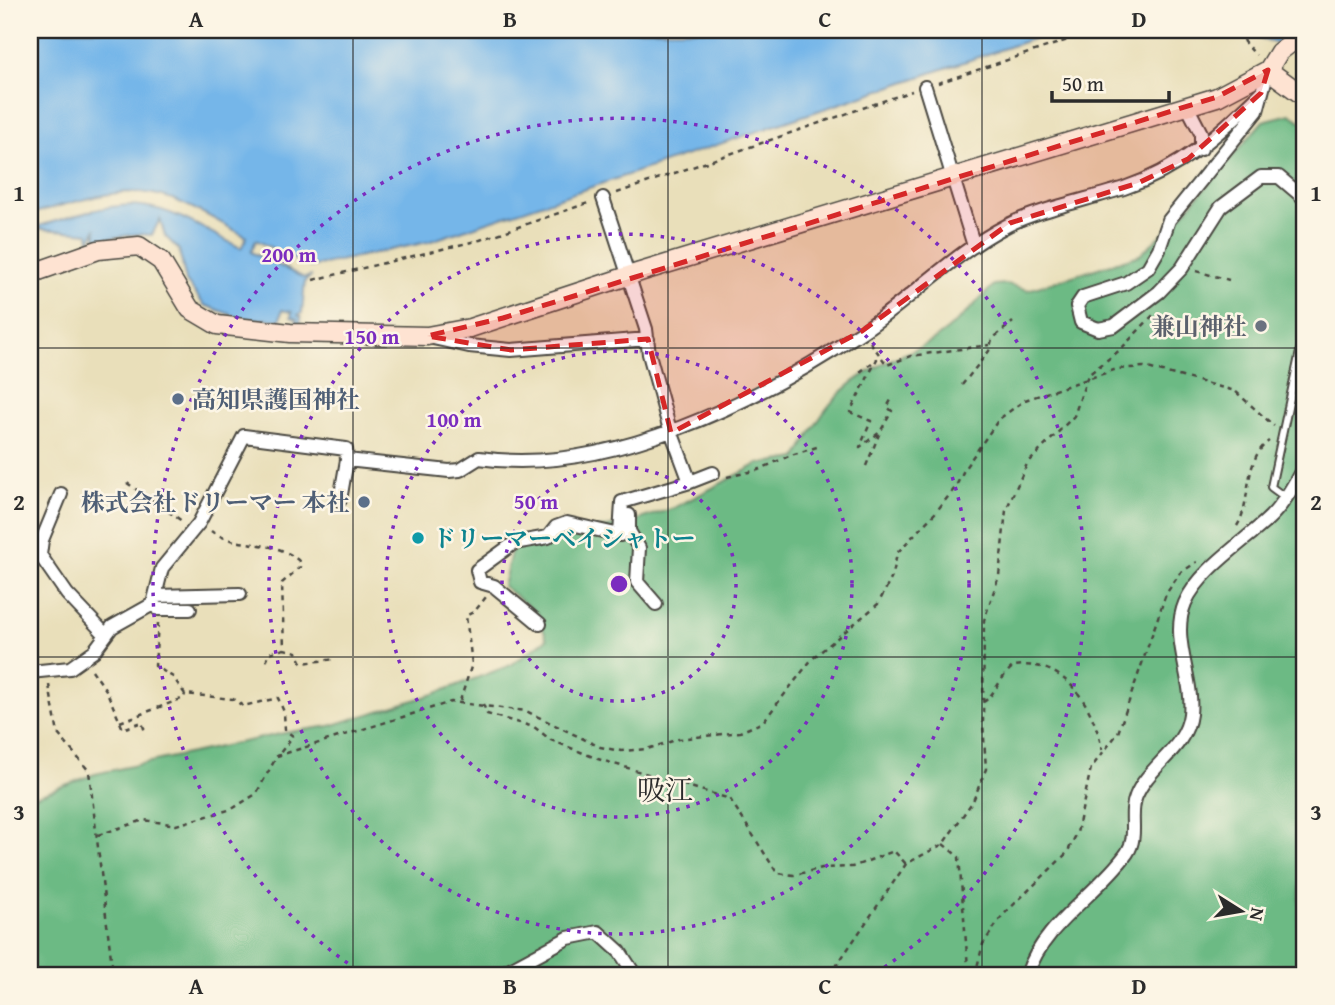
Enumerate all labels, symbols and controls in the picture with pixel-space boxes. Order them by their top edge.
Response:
text: A [189,2,204,35]
text: B [503,2,517,35]
text: C [818,2,832,35]
text: D [1132,2,1147,35]
scale bar [1052,60,1169,104]
text: 50 m [1062,68,1104,99]
text: 1 [13,176,25,209]
text: 1 [1310,176,1322,209]
text: 200 m [261,239,317,270]
place label: 兼山神社 [1151,309,1247,344]
marker: 兼山神社 [1253,318,1269,334]
text: 150 m [344,321,400,352]
place label: 高知県護国神社 [192,382,360,417]
marker: 高知県護国神社 [170,391,186,407]
text: 100 m [426,404,482,435]
text: 2 [13,485,25,518]
place label: 株式会社ドリーマー 本社 [81,485,350,520]
text: 2 [1310,485,1322,518]
text: 50 m [514,486,558,517]
marker: 株式会社ドリーマー 本社 [356,494,372,510]
place label: ドリーマーベイシャトー [432,521,696,556]
marker: ドリーマーベイシャトー [410,530,426,546]
centre of rings [607,572,631,596]
district label: 吸江 [637,769,693,810]
text: 3 [13,795,25,828]
text: 3 [1310,795,1322,828]
north arrow [1206,876,1276,946]
text: N [1243,905,1273,923]
text: A [189,969,204,1002]
text: B [503,969,517,1002]
text: C [818,969,832,1002]
text: D [1132,969,1147,1002]

